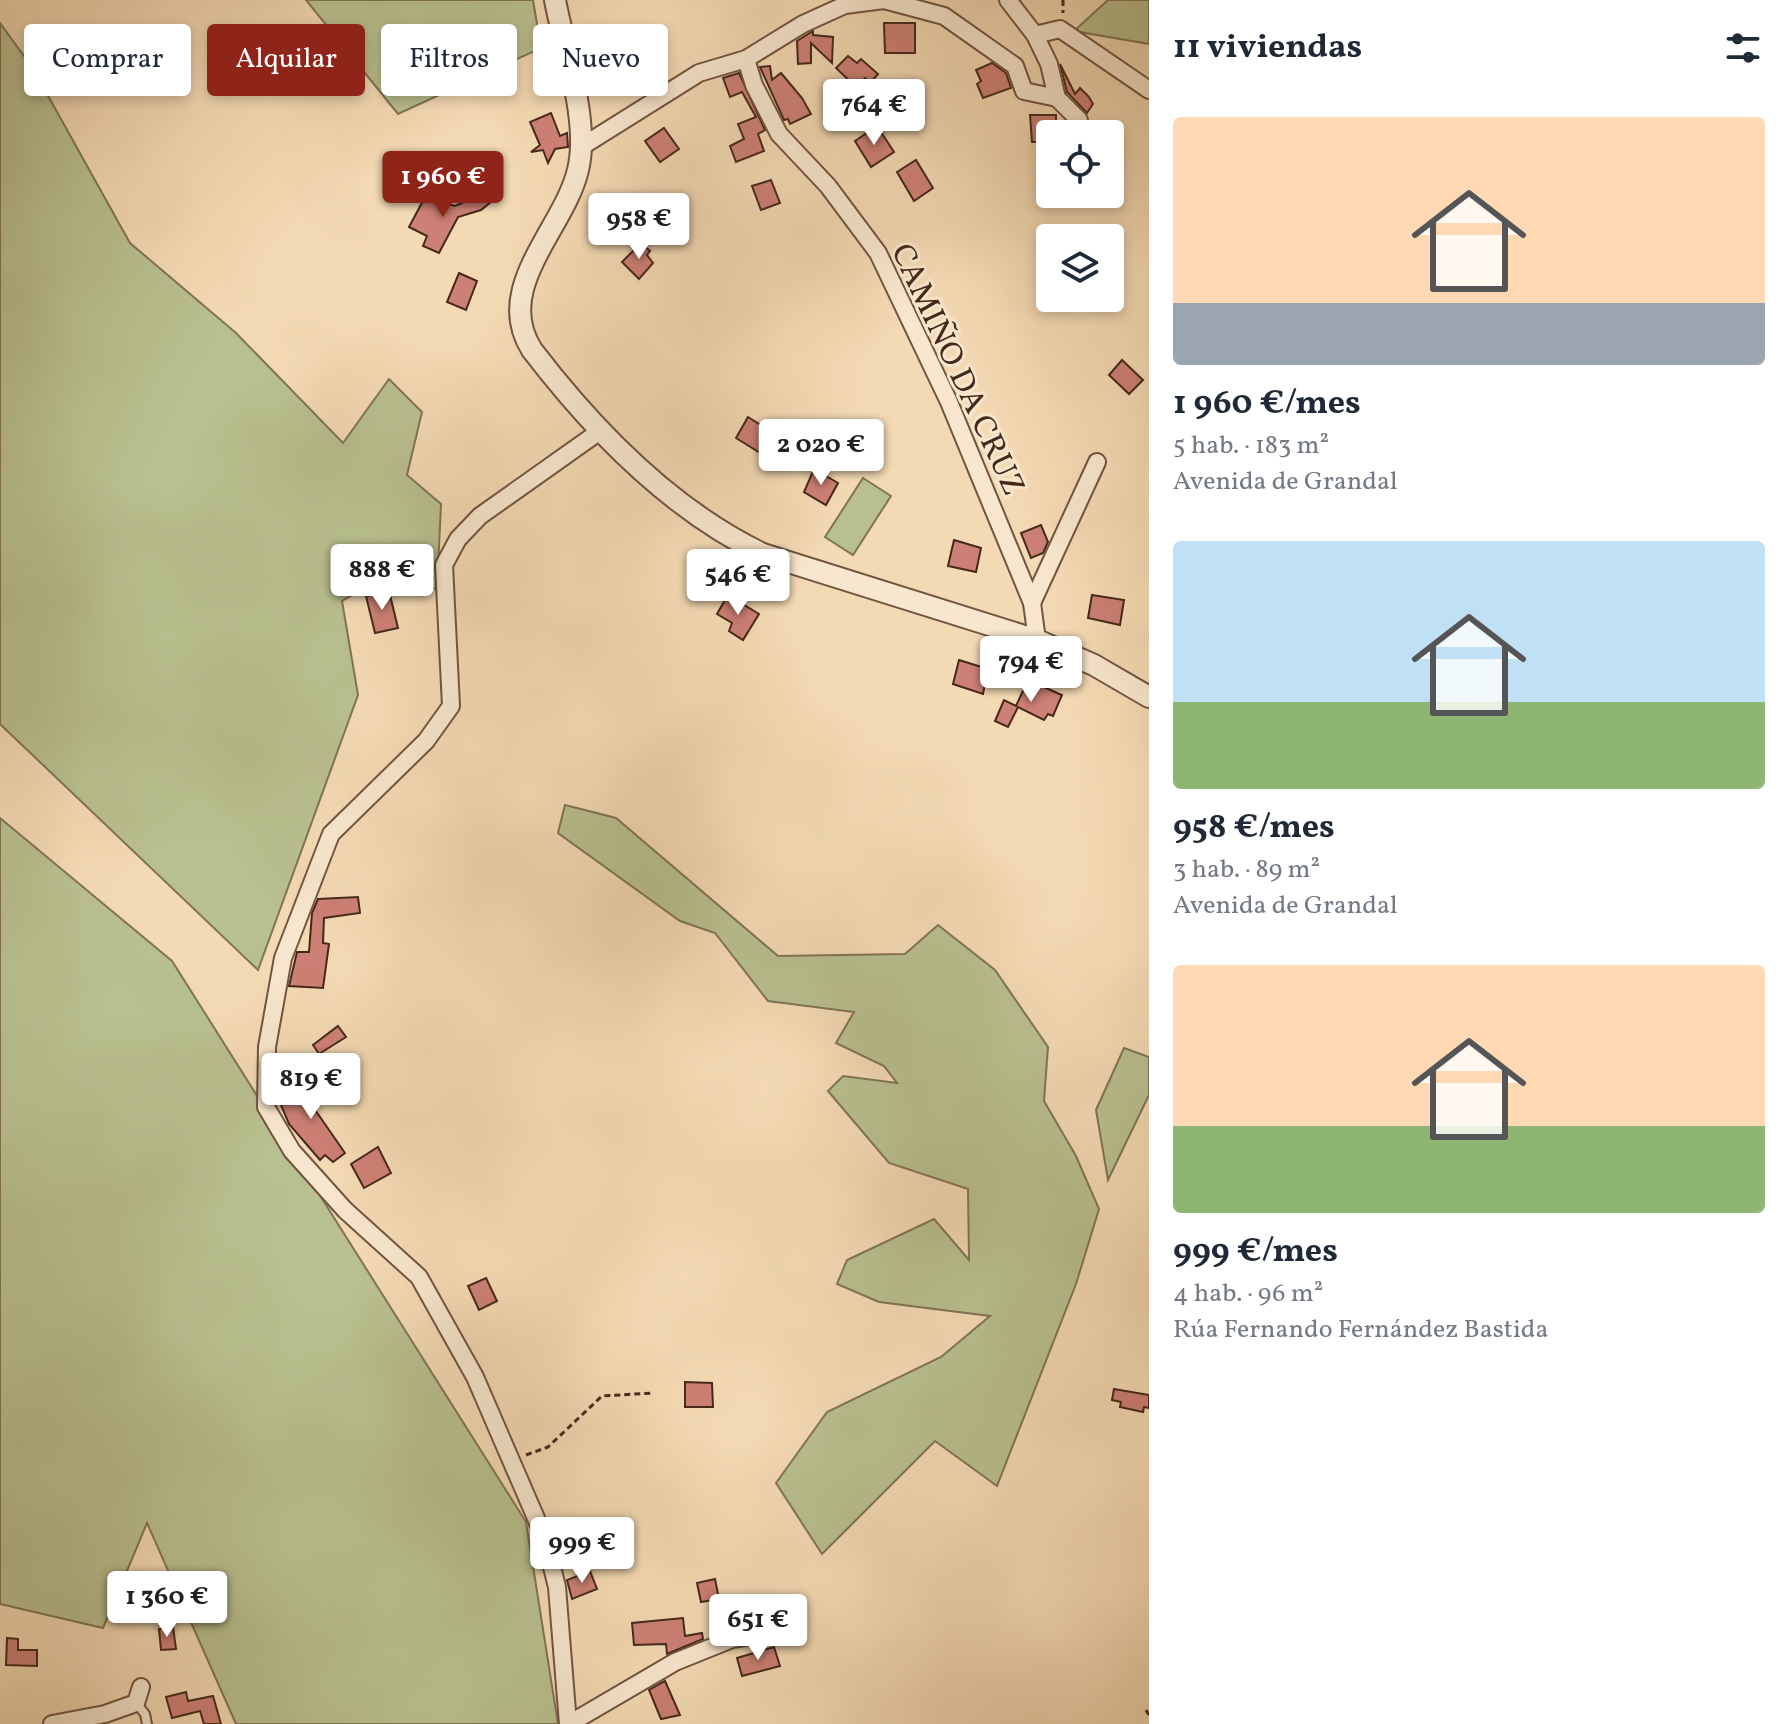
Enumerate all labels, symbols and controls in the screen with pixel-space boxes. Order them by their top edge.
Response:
chip: Comprar [24,24,191,96]
chip: Alquilar [207,24,365,96]
chip: Filtros [381,24,517,96]
chip: Nuevo [533,24,668,96]
text: 11 viviendas [1173,25,1362,72]
icon: filters [1721,26,1765,70]
pin: 764 € [818,79,930,147]
text: 764 € [841,87,907,123]
map controls [1036,120,1124,312]
button: locate [1036,120,1124,208]
pin: 1 960 € [369,151,517,219]
text: 1 960 € [400,159,486,195]
icon: home [1397,169,1541,313]
pin: 958 € [583,193,695,261]
text: 958 € [606,201,672,237]
button: layers [1036,224,1124,312]
street label: CAMIÑO DA CRUZ [879,237,1034,504]
text: 1 960 €/mes [1173,381,1361,428]
pin: 2 020 € [747,419,895,487]
text: 2 020 € [777,427,865,463]
text: 5 hab. · 183 m² [1173,428,1329,464]
text: Avenida de Grandal [1173,464,1398,500]
pin: 888 € [326,544,438,612]
pin: 546 € [682,549,794,617]
text: 888 € [349,552,415,588]
text: 546 € [705,557,771,593]
icon: home [1397,593,1541,737]
pin: 794 € [975,636,1087,704]
text: 794 € [998,644,1064,680]
text: 958 €/mes [1173,805,1335,852]
text: 3 hab. · 89 m² [1173,852,1320,888]
text: Avenida de Grandal [1173,888,1398,924]
icon: home [1397,1017,1541,1161]
pin: 819 € [255,1053,367,1121]
text: 819 € [279,1061,343,1097]
text: 999 €/mes [1173,1229,1338,1276]
text: 4 hab. · 96 m² [1173,1276,1323,1312]
text: Rúa Fernando Fernández Bastida [1173,1312,1548,1348]
pin: 999 € [526,1517,638,1585]
text: 999 € [548,1525,616,1561]
pin: 1 360 € [93,1571,241,1639]
text: 1 360 € [125,1579,209,1615]
pin: 651 € [702,1594,814,1662]
text: 651 € [727,1602,789,1638]

